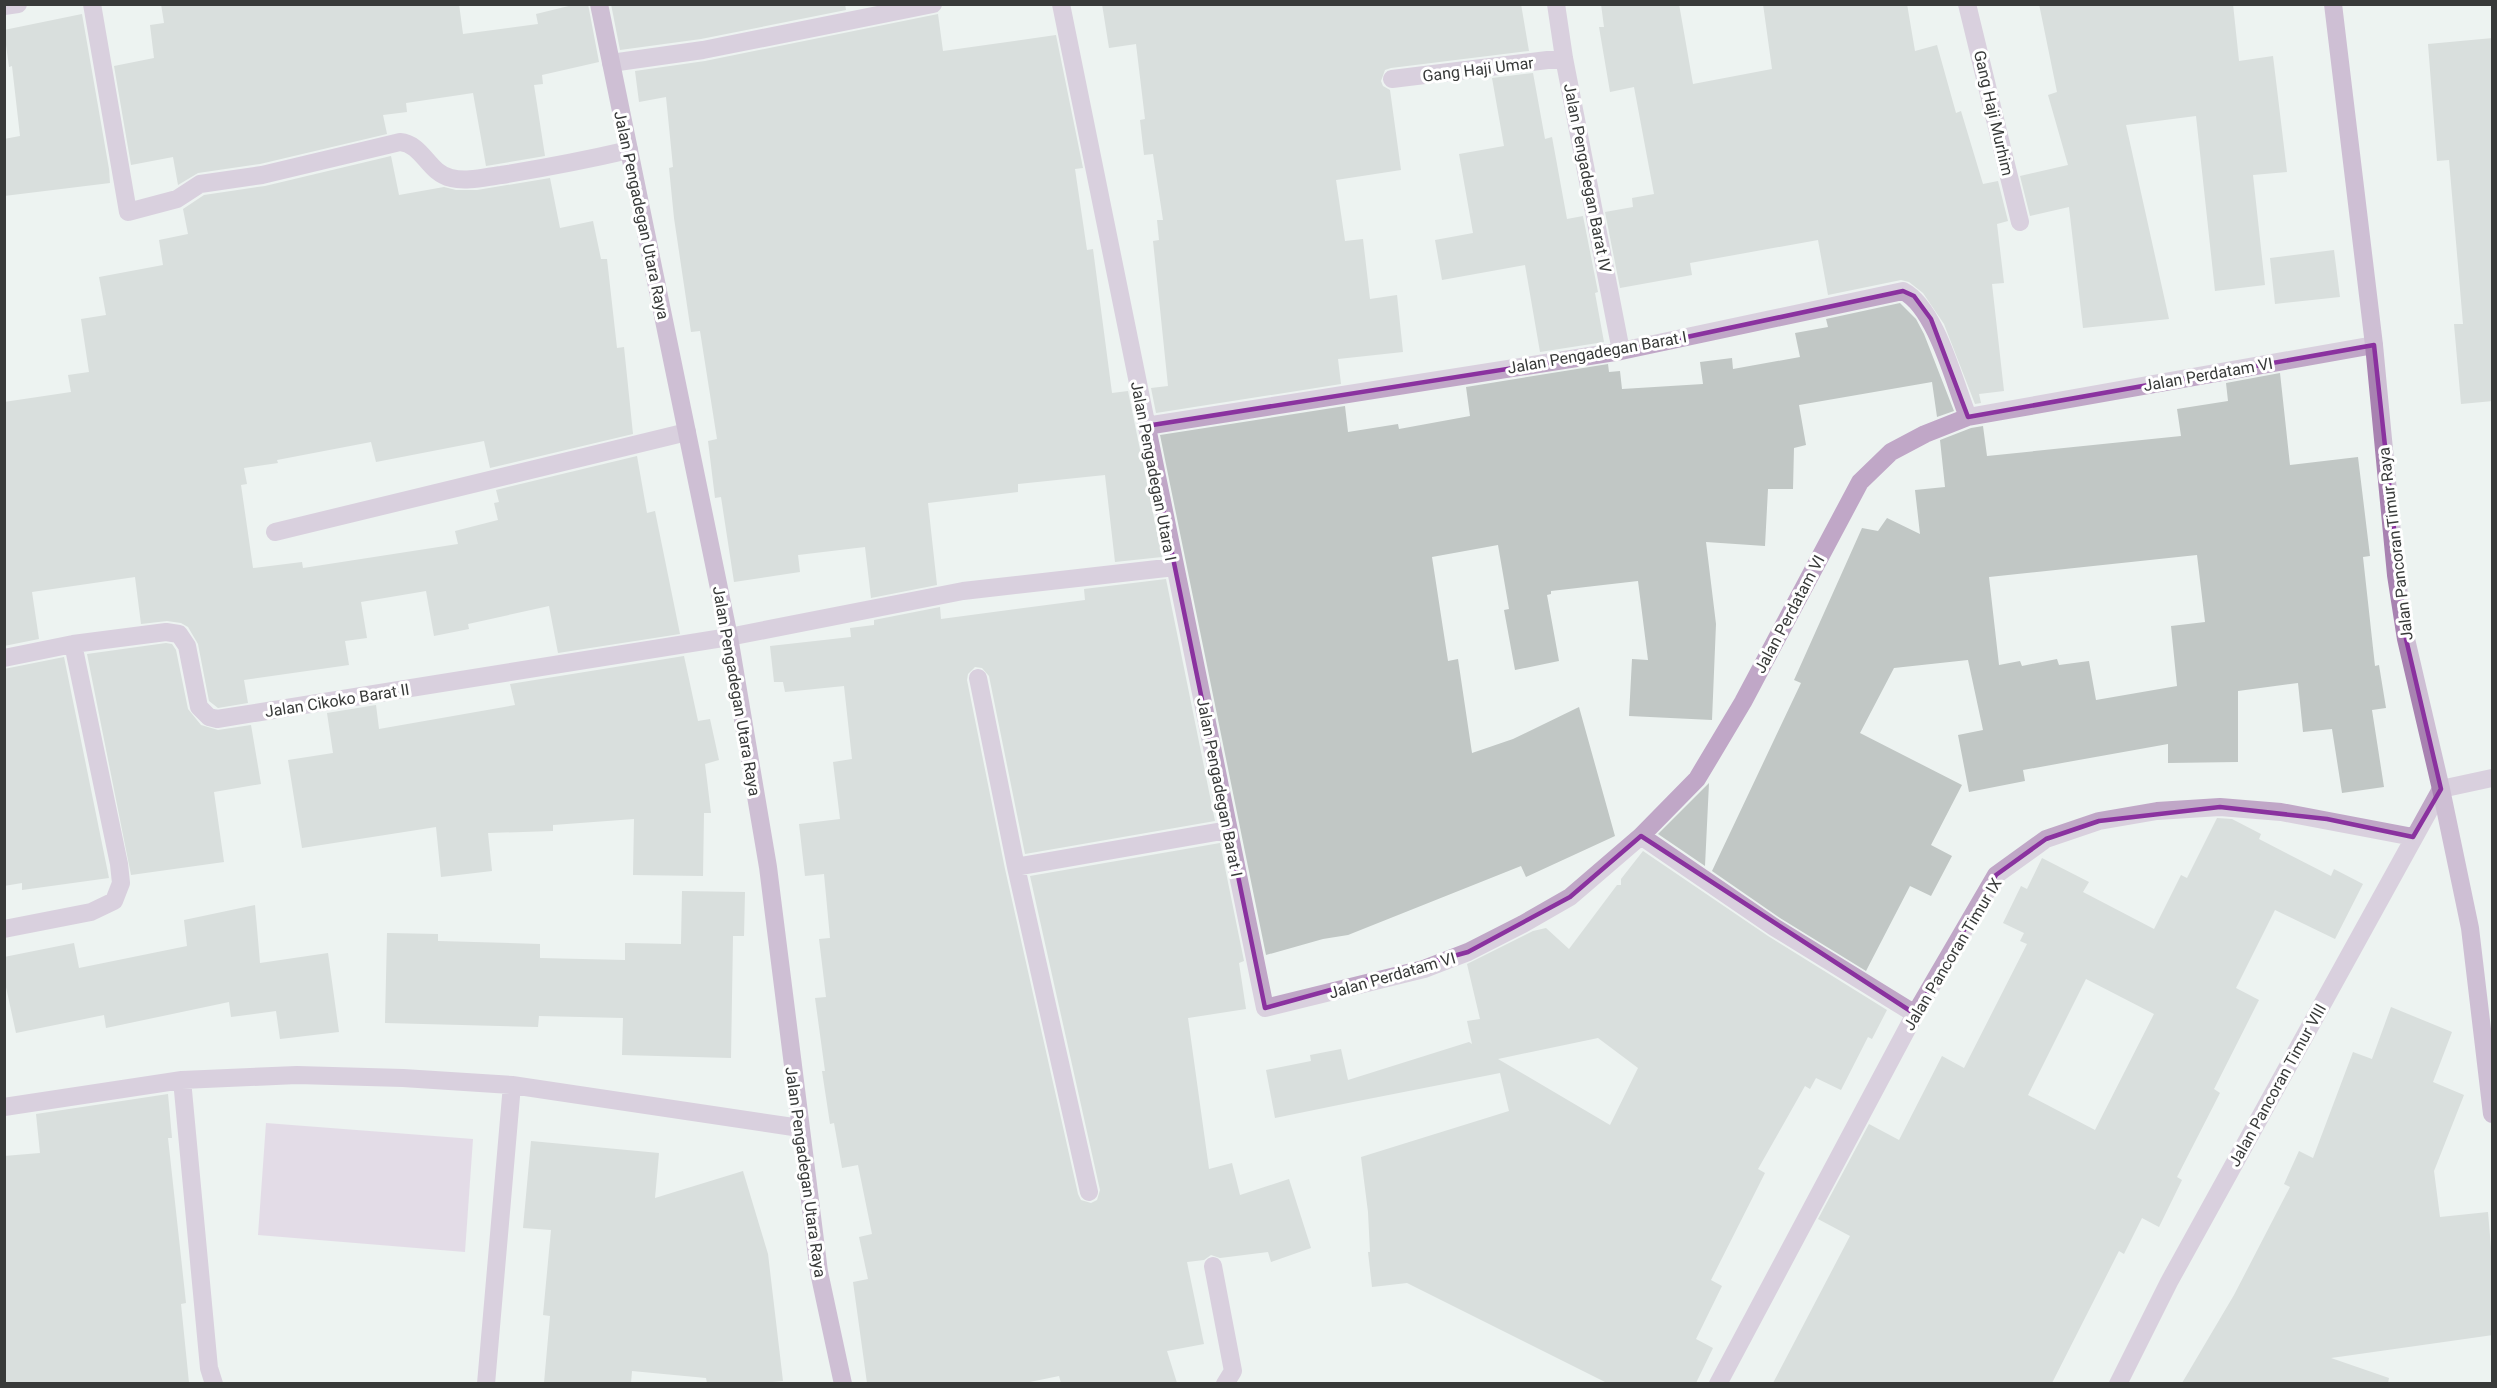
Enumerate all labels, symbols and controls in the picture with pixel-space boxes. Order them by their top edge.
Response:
street label: Gang Haji Murhim [1970,49,2017,178]
street label: Gang Haji Umar [1421,53,1535,86]
street label: Jalan Pengadegan Barat IV [1560,82,1615,274]
street label: Jalan Pengadegan Utara Raya [610,109,673,321]
street label: Jalan Pengadegan Barat I [1506,327,1688,378]
street label: Jalan Perdatam VI [2142,354,2274,395]
street label: Jalan Pengadegan Utara I [1127,380,1180,562]
street label: Jalan Pancoran Timur Raya [2374,446,2417,642]
street label: Jalan Perdatam VI [1750,552,1829,676]
street label: Jalan Pengadegan Utara Raya [709,585,764,797]
street label: Jalan Cikoko Barat II [263,680,411,721]
street label: Jalan Pengadegan Barat I [1193,696,1246,878]
street label: Jalan Pancoran Timur IX [1899,875,2006,1034]
street label: Jalan Perdatam VI [1327,948,1458,1003]
street label: Jalan Pancoran Timur VIII [2225,1001,2330,1170]
street label: Jalan Pengadegan Utara Raya [781,1065,830,1279]

